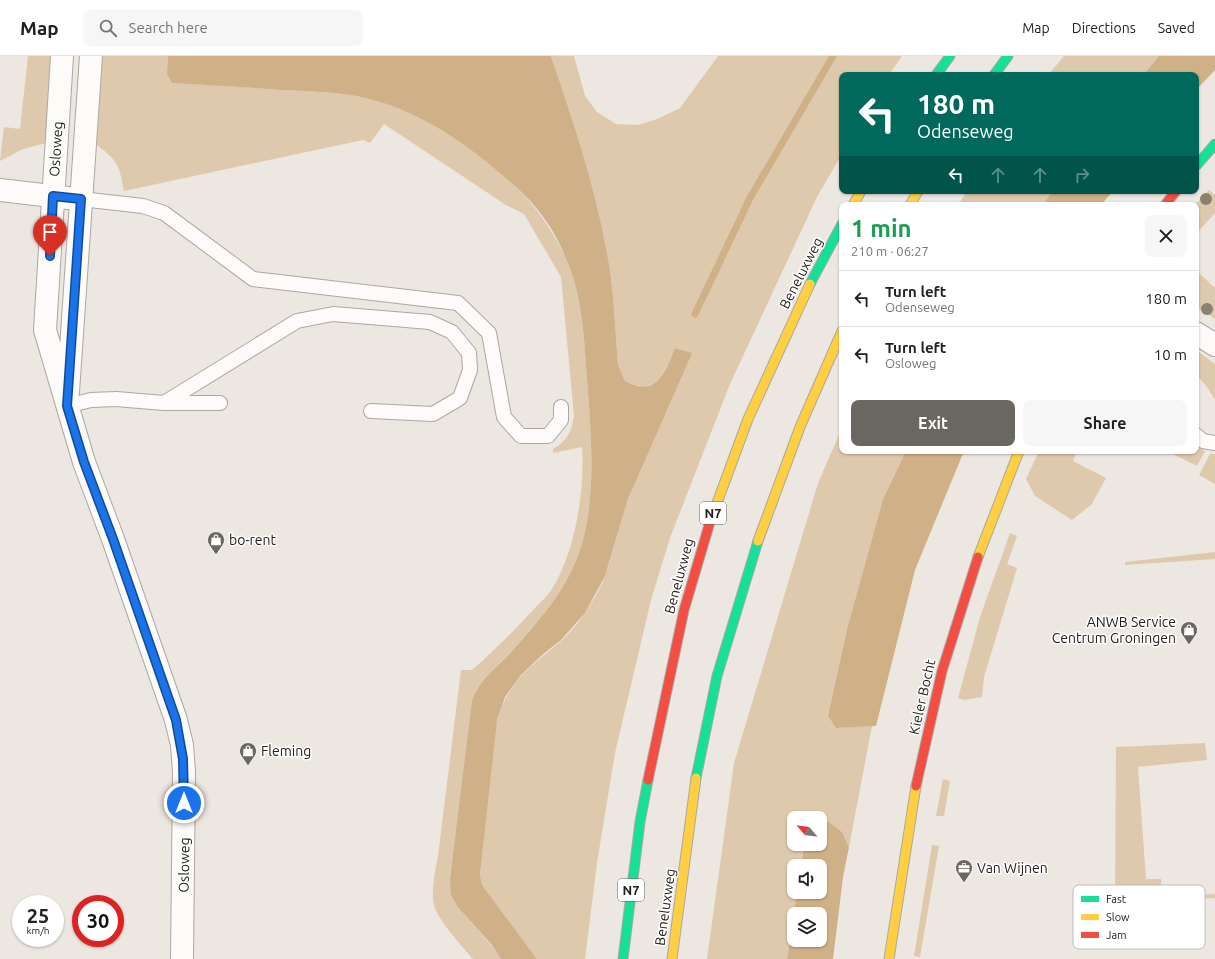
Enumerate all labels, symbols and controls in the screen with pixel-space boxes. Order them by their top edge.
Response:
search box [83,10,363,46]
text: Map [20,17,59,39]
icon: search [97,17,119,39]
text: Search here [129,19,208,36]
text: Map [1022,20,1050,36]
text: Directions [1072,20,1136,36]
text: Saved [1158,20,1195,36]
icon: left [851,88,903,140]
text: 180 m [917,88,995,119]
street label: Osloweg [46,121,66,177]
text: Odenseweg [917,121,1014,141]
icon: left [945,164,967,186]
icon: ahead [987,164,1009,186]
icon: ahead [1029,164,1051,186]
icon: right [1071,164,1093,186]
pin [33,215,67,256]
text: 1 min [851,215,912,242]
button: close [1145,215,1187,257]
icon: arrive [39,221,61,243]
street label: Beneluxweg [776,235,826,311]
text: 210 m · 06:27 [851,244,929,258]
text: Turn left [885,283,946,300]
icon: left [851,288,873,310]
text: 180 m [1145,290,1187,307]
text: Odenseweg [885,300,955,314]
text: Turn left [885,339,946,356]
icon: left [851,344,873,366]
text: 10 m [1154,346,1187,363]
text: Osloweg [885,356,936,370]
button: Exit [851,400,1015,446]
button: Share [1023,400,1187,446]
road number: N7 [700,502,726,524]
shop icon: bo-rent [206,530,226,555]
place label: bo-rent [229,532,276,548]
street label: Beneluxweg [661,536,697,616]
place label: ANWB Service Centrum Groningen [1052,614,1176,646]
shop icon: ANWB Service Centrum Groningen [1179,620,1199,645]
street label: Kieler Bocht [906,657,939,736]
shop icon: Fleming [238,741,258,766]
place label: Fleming [261,743,311,759]
position arrow [163,782,205,824]
north arrow [787,811,827,851]
map controls [787,811,827,947]
street label: Osloweg [176,837,192,893]
office icon: Van Wijnen [954,858,974,883]
button: sound [787,859,827,899]
place label: Van Wijnen [977,860,1048,876]
street label: Beneluxweg [652,867,678,947]
road number: N7 [618,879,644,901]
legend [1073,885,1205,949]
text: Fast [1106,893,1127,905]
speed limit sign: 30 [72,895,124,947]
text: 25 [27,904,49,927]
button: layers [787,907,827,947]
text: Slow [1106,911,1130,923]
text: km/h [26,925,50,936]
text: Jam [1106,929,1127,941]

